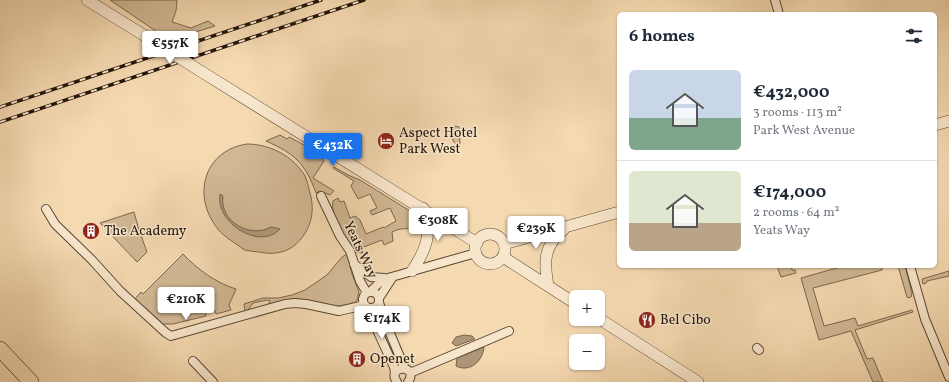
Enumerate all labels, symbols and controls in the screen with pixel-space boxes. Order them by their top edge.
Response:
text: 6 homes [629,25,695,48]
icon: filters [903,25,925,47]
pin: €557K [142,31,198,65]
text: €557K [151,35,189,53]
text: €432,000 [753,81,829,104]
icon: home [661,86,709,134]
text: 3 rooms · 113 m² [753,104,842,122]
text: Park West Avenue [753,122,855,140]
place label: Aspect Hotel Park West [399,124,477,159]
hotel icon: Aspect Hotel Park West [376,131,396,151]
pin: €432K [305,133,361,167]
text: €432K [313,137,353,155]
text: €174,000 [753,181,826,204]
icon: home [661,187,709,235]
text: 2 rooms · 64 m² [753,204,840,222]
pin: €308K [410,208,466,242]
text: €308K [418,212,458,230]
pin: €239K [508,216,564,250]
street label: Yeats Way [338,218,382,282]
text: €239K [516,220,556,238]
building icon: The Academy [81,221,101,241]
place label: The Academy [104,222,187,241]
text: Yeats Way [753,222,810,240]
pin: €210K [158,287,214,321]
map controls [569,290,605,370]
button: + [569,290,605,326]
text: €210K [167,291,206,309]
pin: €174K [354,306,410,340]
text: €174K [363,310,401,328]
restaurant icon: Bel Cibo [637,310,657,330]
place label: Bel Cibo [660,311,711,330]
button: − [569,334,605,370]
building icon: Openet [347,349,367,369]
place label: Openet [370,350,415,369]

